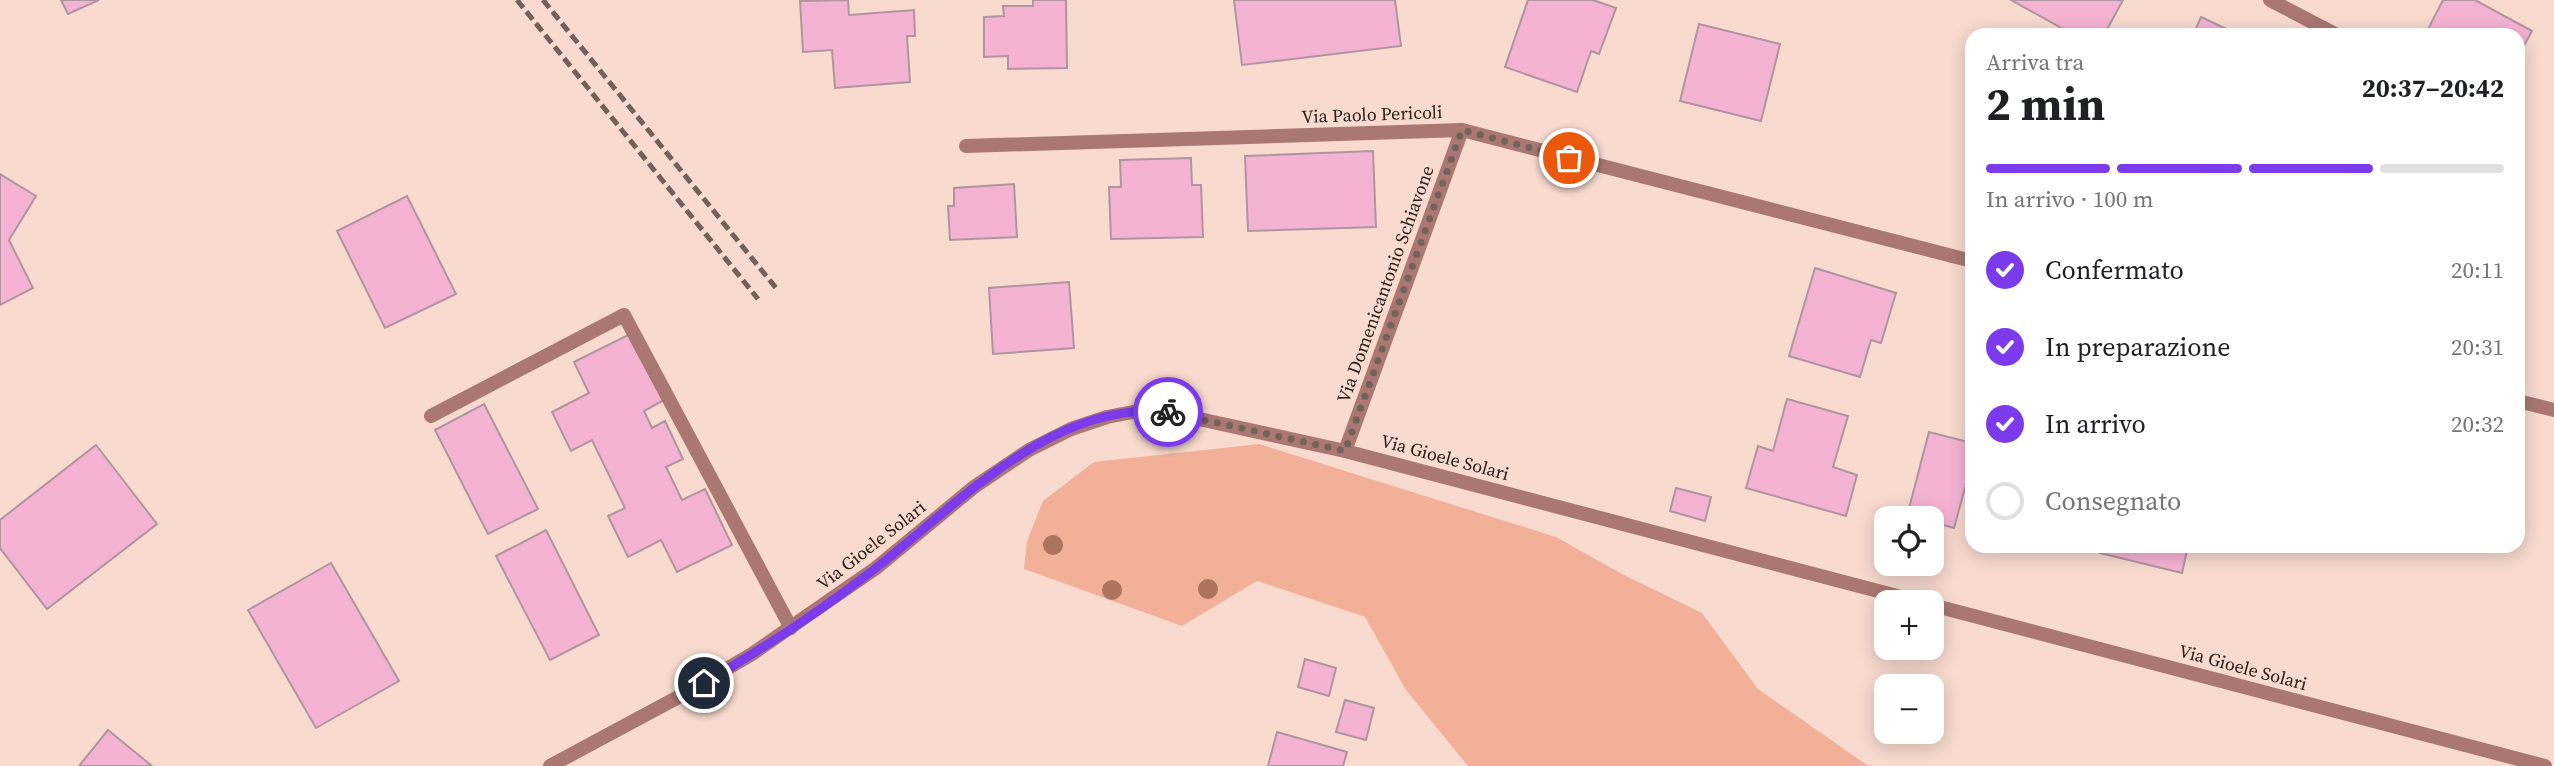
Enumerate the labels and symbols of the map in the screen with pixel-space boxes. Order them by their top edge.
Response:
street label: Via Paolo Pericoli [1301,99,1443,129]
pin [1539,128,1599,188]
street label: Via Domenicantonio Schiavone [1330,162,1440,406]
courier [1133,377,1203,447]
street label: Via Gioele Solari [1378,428,1512,486]
street label: Via Gioele Solari [811,495,931,595]
street label: Via Gioele Solari [2176,638,2310,696]
pin [674,653,734,713]

